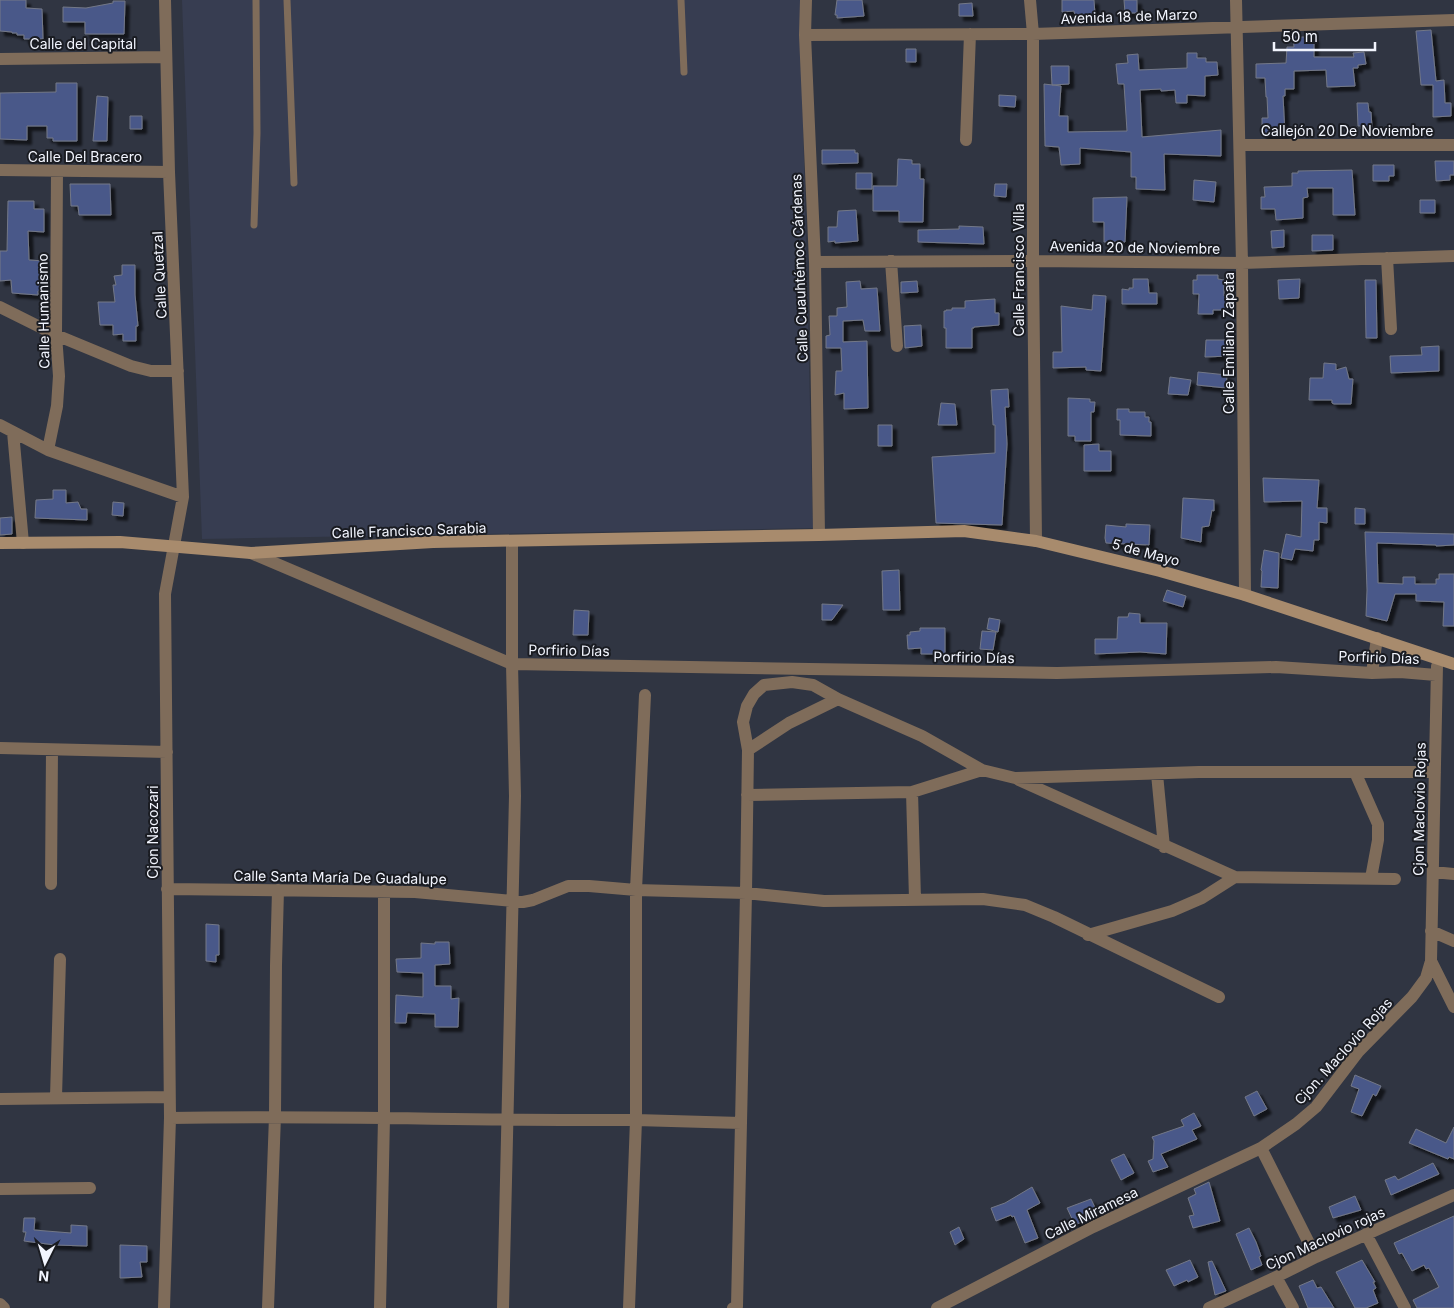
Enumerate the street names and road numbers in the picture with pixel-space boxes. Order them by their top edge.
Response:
street label: Avenida 18 de Marzo [1060,5,1198,27]
street label: Calle del Capital [30,35,136,52]
street label: Callejón 20 De Noviembre [1261,122,1433,139]
street label: Calle Del Bracero [28,148,142,165]
street label: Calle Cuauhtémoc Cárdenas [787,174,811,362]
street label: Calle Francisco Villa [1010,203,1027,337]
street label: Calle Quetzal [148,231,170,319]
street label: Avenida 20 de Noviembre [1050,237,1220,257]
street label: Calle Humanismo [33,253,53,369]
street label: Calle Emiliano Zapata [1220,272,1237,414]
street label: Calle Francisco Sarabia [331,519,487,541]
street label: 5 de Mayo [1110,535,1182,569]
street label: Porfirio Días [528,641,610,659]
street label: Porfirio Días [1338,647,1420,667]
street label: Porfirio Días [933,648,1015,666]
street label: Cjon Maclovio Rojas [1409,742,1429,876]
street label: Cjon Nacozari [144,785,161,879]
street label: Calle Santa María De Guadalupe [233,867,447,887]
street label: Cjon. Maclovio Rojas [1291,994,1395,1108]
street label: Calle Miramesa [1042,1183,1140,1243]
street label: Cjon Maclovio rojas [1263,1203,1387,1273]

